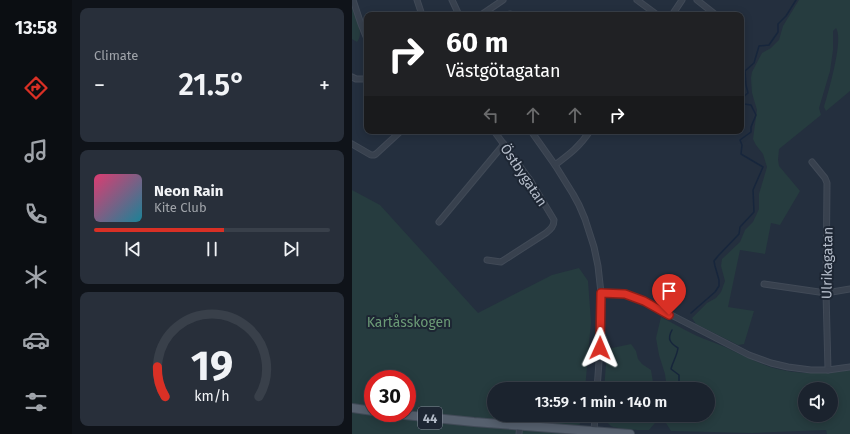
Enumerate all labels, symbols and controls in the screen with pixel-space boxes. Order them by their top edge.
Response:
text: 13:58 [15,17,57,39]
text: 60 m [446,26,508,59]
icon: right [380,28,432,80]
text: Climate [94,48,138,63]
text: Västgötagatan [446,60,561,82]
text: 21.5° [179,67,246,103]
text: − [94,72,105,99]
text: + [319,72,330,99]
icon: directions [22,74,50,102]
icon: left [480,104,502,126]
icon: ahead [522,104,544,126]
icon: ahead [564,104,586,126]
icon: right [606,104,628,126]
icon: music [22,137,50,165]
street label: Östbygatan [496,140,552,210]
text: Neon Rain [154,182,223,200]
icon: phone [22,200,50,228]
text: Kite Club [154,200,207,215]
street label: Ulrikagatan [818,227,837,299]
icon: previous [122,238,144,260]
icon: pause [201,238,223,260]
icon: next [280,238,302,260]
icon: climate [22,263,50,291]
pin [652,274,686,315]
icon: arrive [658,280,680,302]
park label: Kartåsskogen [367,314,451,331]
icon: car [22,326,50,354]
position arrow [579,327,621,369]
text: 19 [191,341,233,391]
speed limit sign: 30 [364,370,416,422]
map controls [798,382,838,422]
button: sound [798,382,838,422]
icon: filters [22,388,50,416]
text: km/h [194,388,230,405]
text: 13:59 · 1 min · 140 m [535,393,667,411]
road number: 44 [418,407,442,429]

